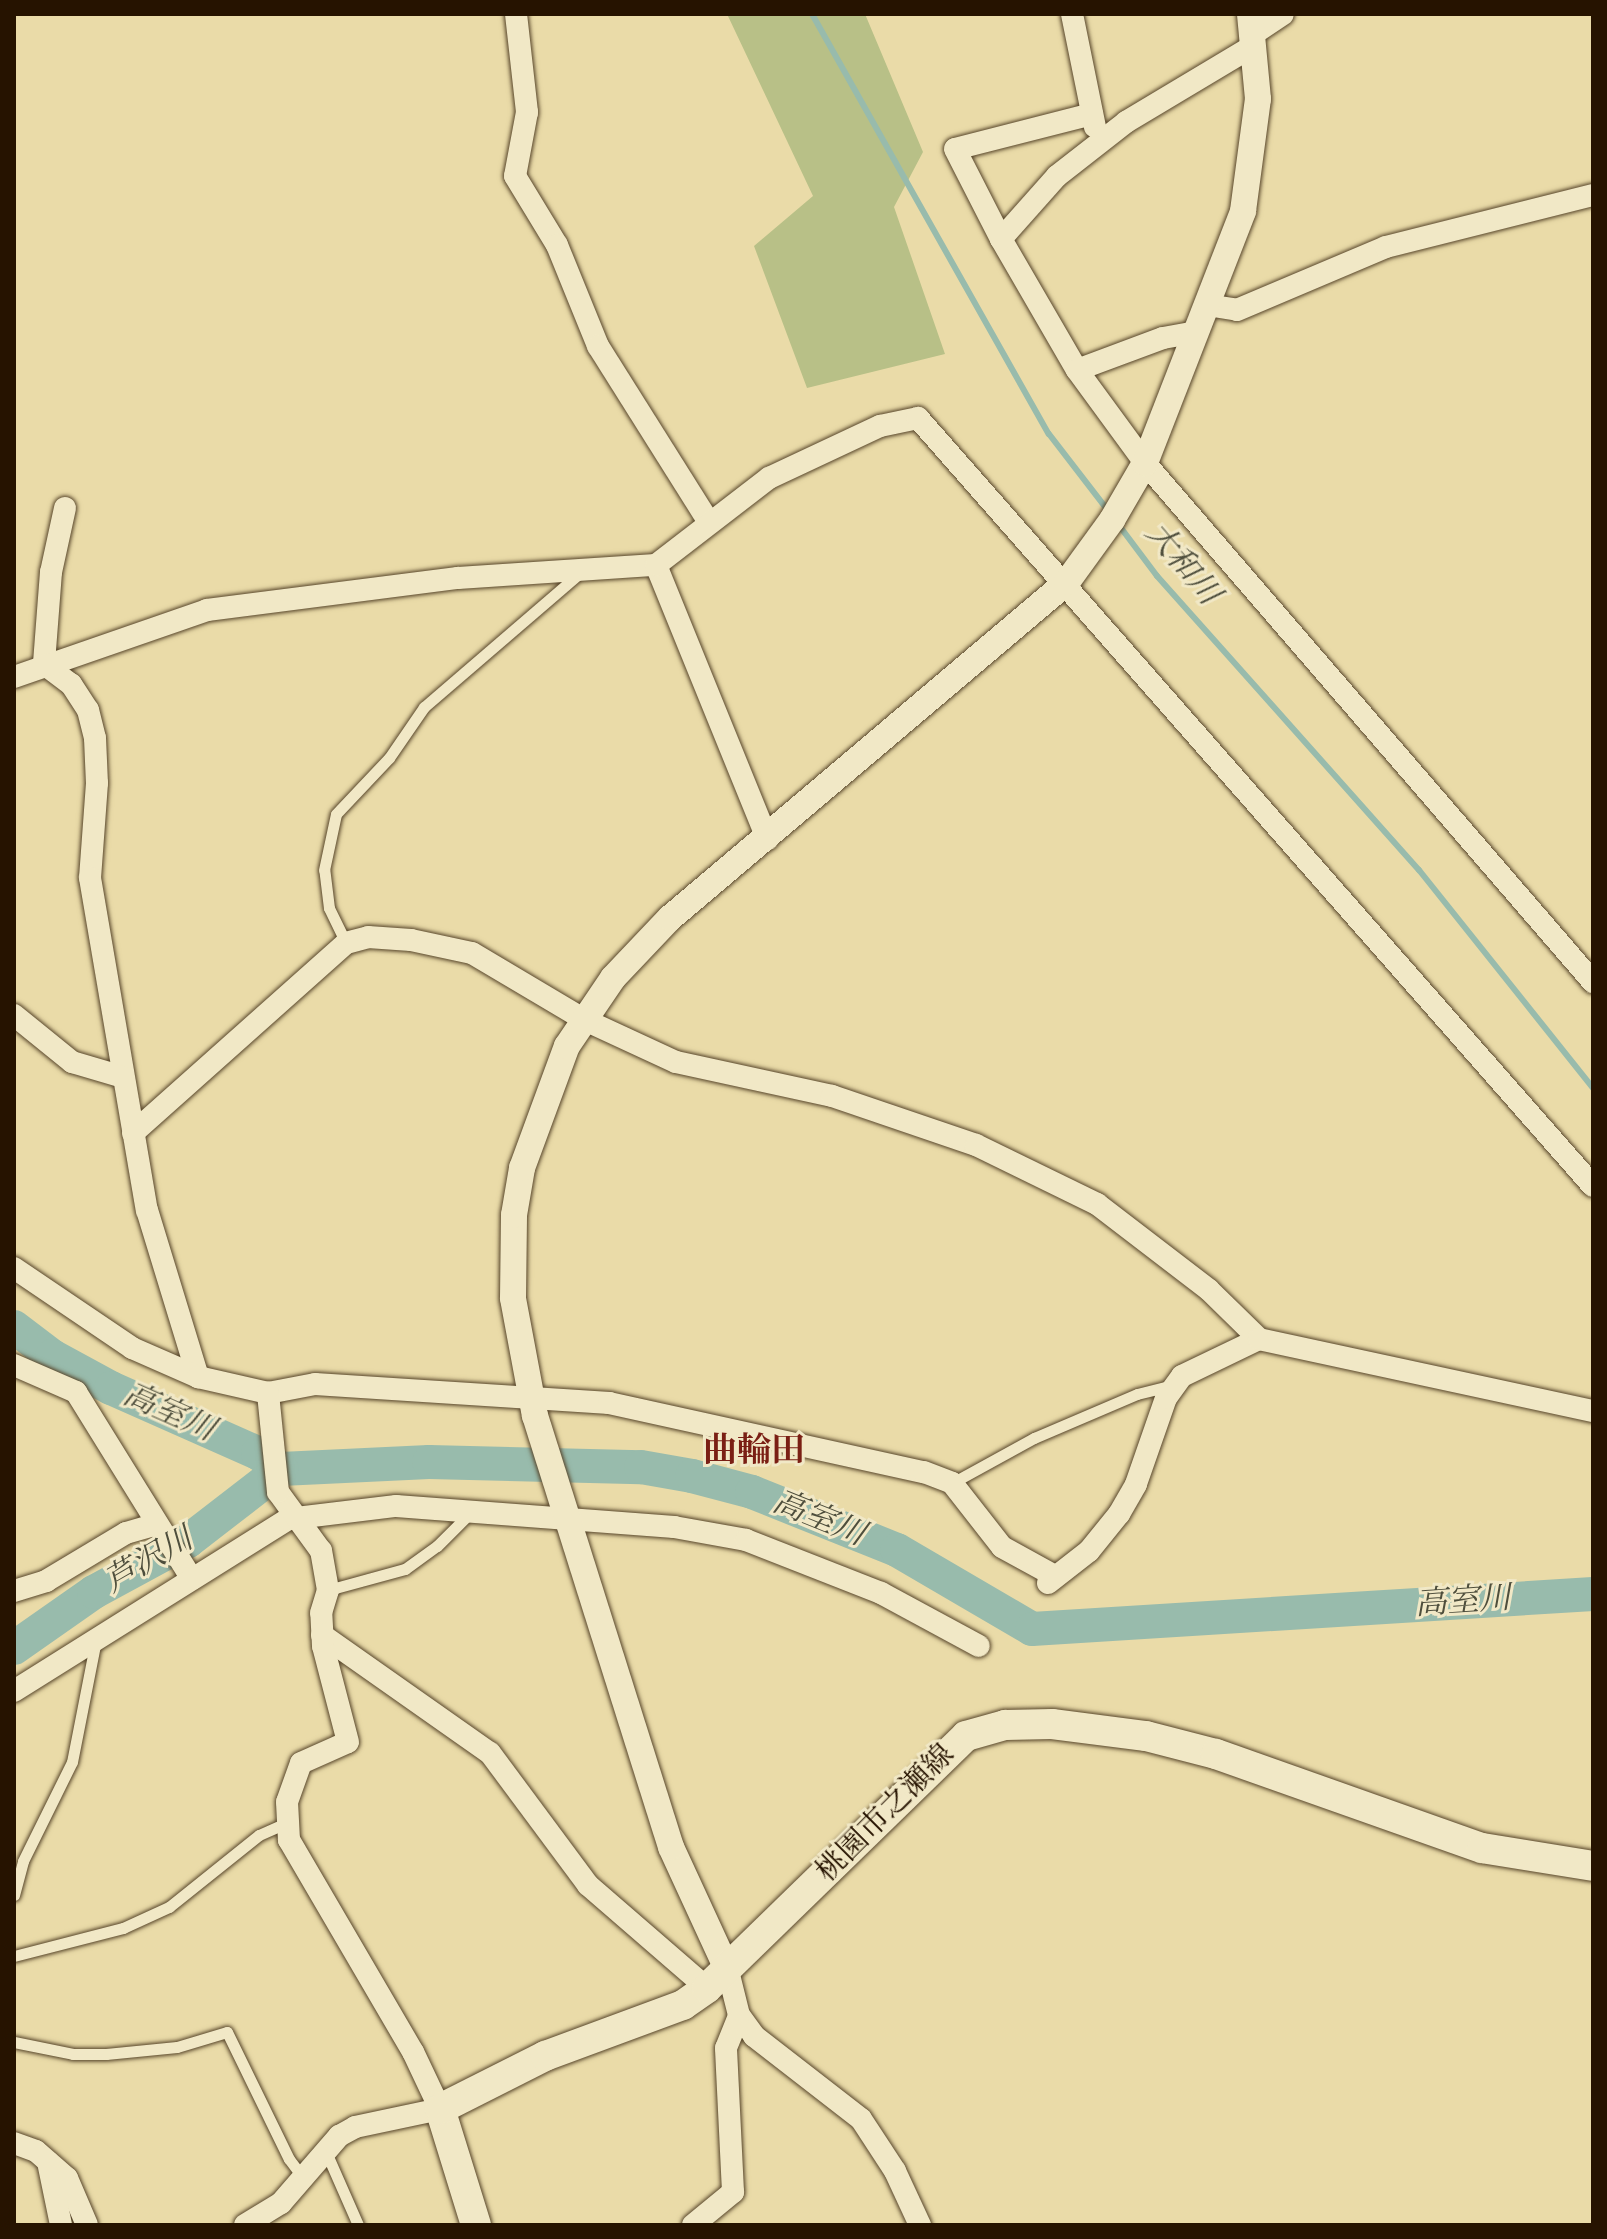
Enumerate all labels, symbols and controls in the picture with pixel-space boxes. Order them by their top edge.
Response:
water label: 大和川 [1136,515,1228,613]
water label: 高室川 [117,1376,221,1450]
district label: 曲輪田 [703,1432,805,1472]
water label: 高室川 [767,1483,871,1555]
water label: 芦沢川 [98,1520,200,1602]
water label: 高室川 [1414,1579,1512,1625]
street label: 桃園市之瀬線 [810,1738,962,1890]

